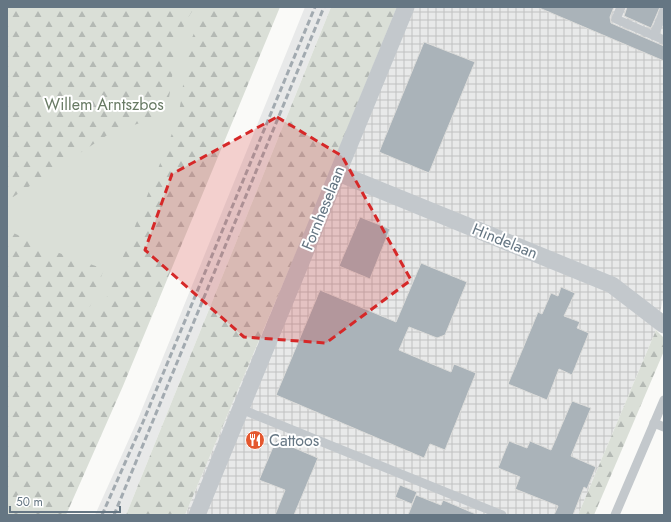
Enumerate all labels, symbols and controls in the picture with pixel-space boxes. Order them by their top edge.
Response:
park label: Willem Arntszbos [44,93,164,116]
street label: Fornheselaan [296,162,350,254]
street label: Hindelaan [469,217,541,265]
restaurant icon: Cattoos [244,429,266,451]
place label: Cattoos [269,429,319,452]
scale bar [10,488,120,514]
text: 50 m [16,493,43,511]

